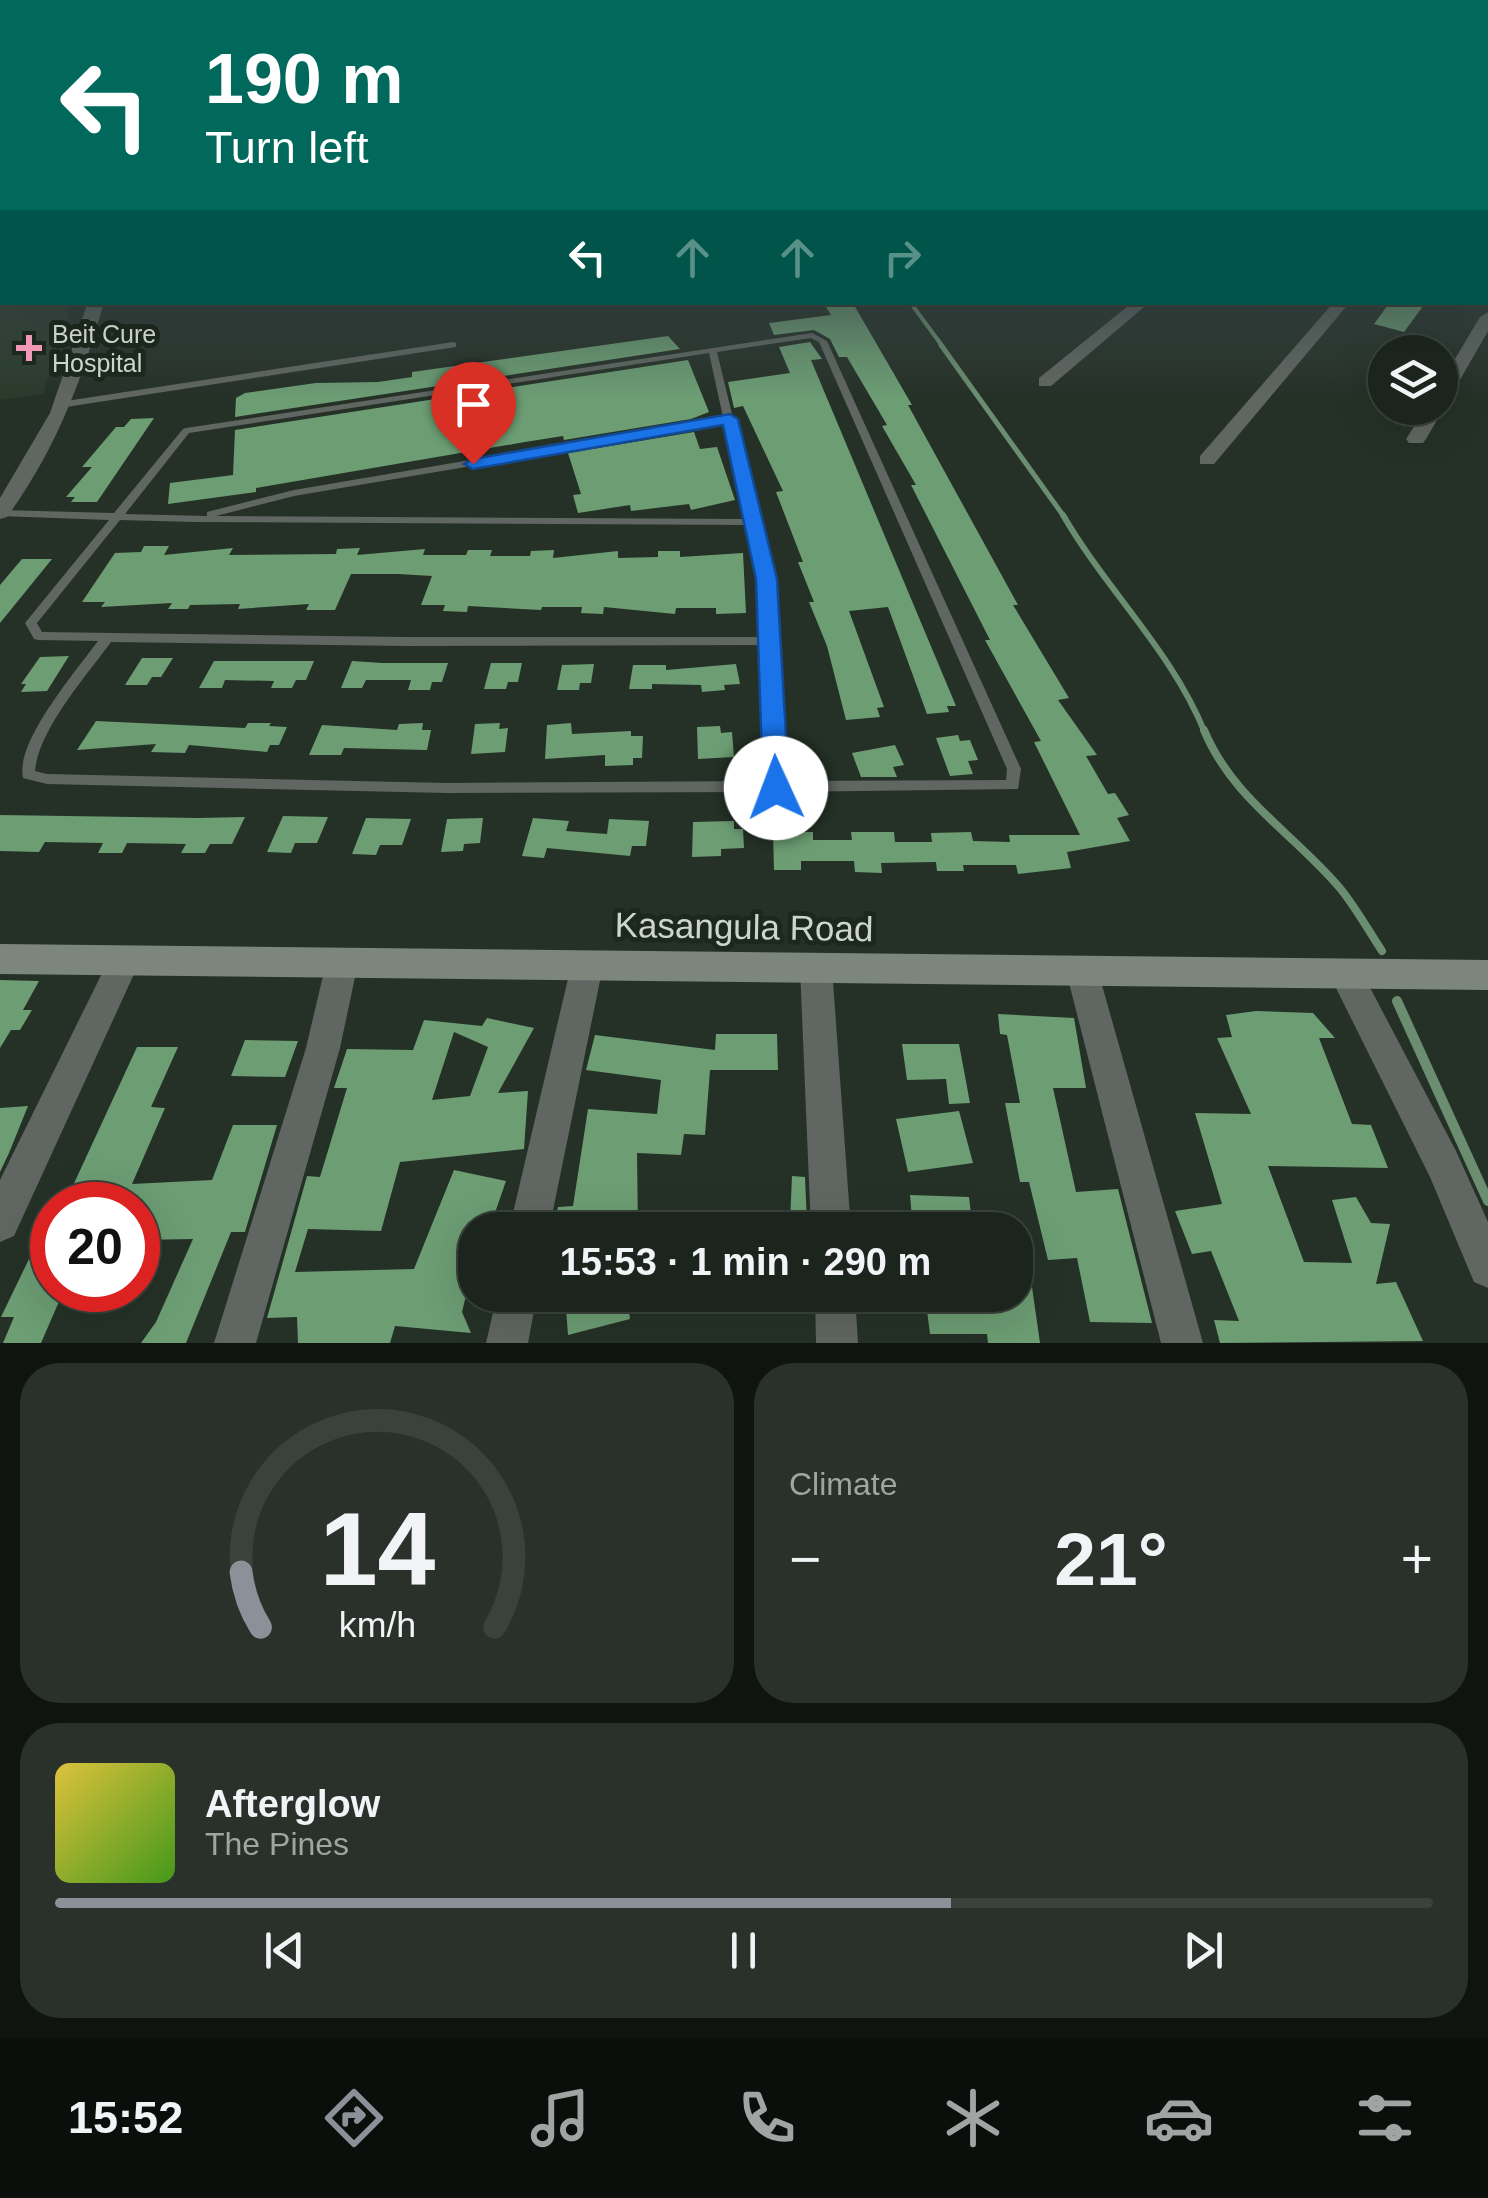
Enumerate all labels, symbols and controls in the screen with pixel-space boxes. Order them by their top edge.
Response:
icon: left [40,40,170,170]
text: 190 m [205,40,403,118]
text: Turn left [205,122,368,173]
icon: left [560,230,615,285]
icon: ahead [665,230,720,285]
icon: ahead [770,230,825,285]
icon: right [875,230,930,285]
place label: Beit Cure Hospital [52,320,156,377]
marker: Beit Cure Hospital [16,335,42,361]
map controls [1368,335,1458,425]
button: layers [1368,335,1458,425]
pin [431,362,516,465]
icon: arrive [446,377,501,432]
position arrow [724,736,828,840]
street label: Kasangula Road [614,905,874,948]
speed limit sign: 20 [30,1182,160,1312]
text: 15:53 · 1 min · 290 m [560,1241,931,1283]
text: Climate [789,1466,897,1502]
text: 14 [319,1491,435,1607]
text: 21° [1054,1517,1168,1601]
text: − [789,1528,821,1590]
text: + [1401,1528,1433,1590]
text: km/h [338,1605,416,1645]
text: Afterglow [205,1783,380,1825]
text: The Pines [205,1826,349,1862]
icon: previous [257,1923,312,1978]
icon: pause [716,1923,771,1978]
icon: next [1176,1923,1231,1978]
icon: directions [319,2083,389,2153]
icon: music [525,2083,595,2153]
icon: phone [732,2083,802,2153]
icon: climate [938,2083,1008,2153]
icon: car [1144,2083,1214,2153]
icon: filters [1350,2083,1420,2153]
text: 15:52 [68,2092,183,2143]

